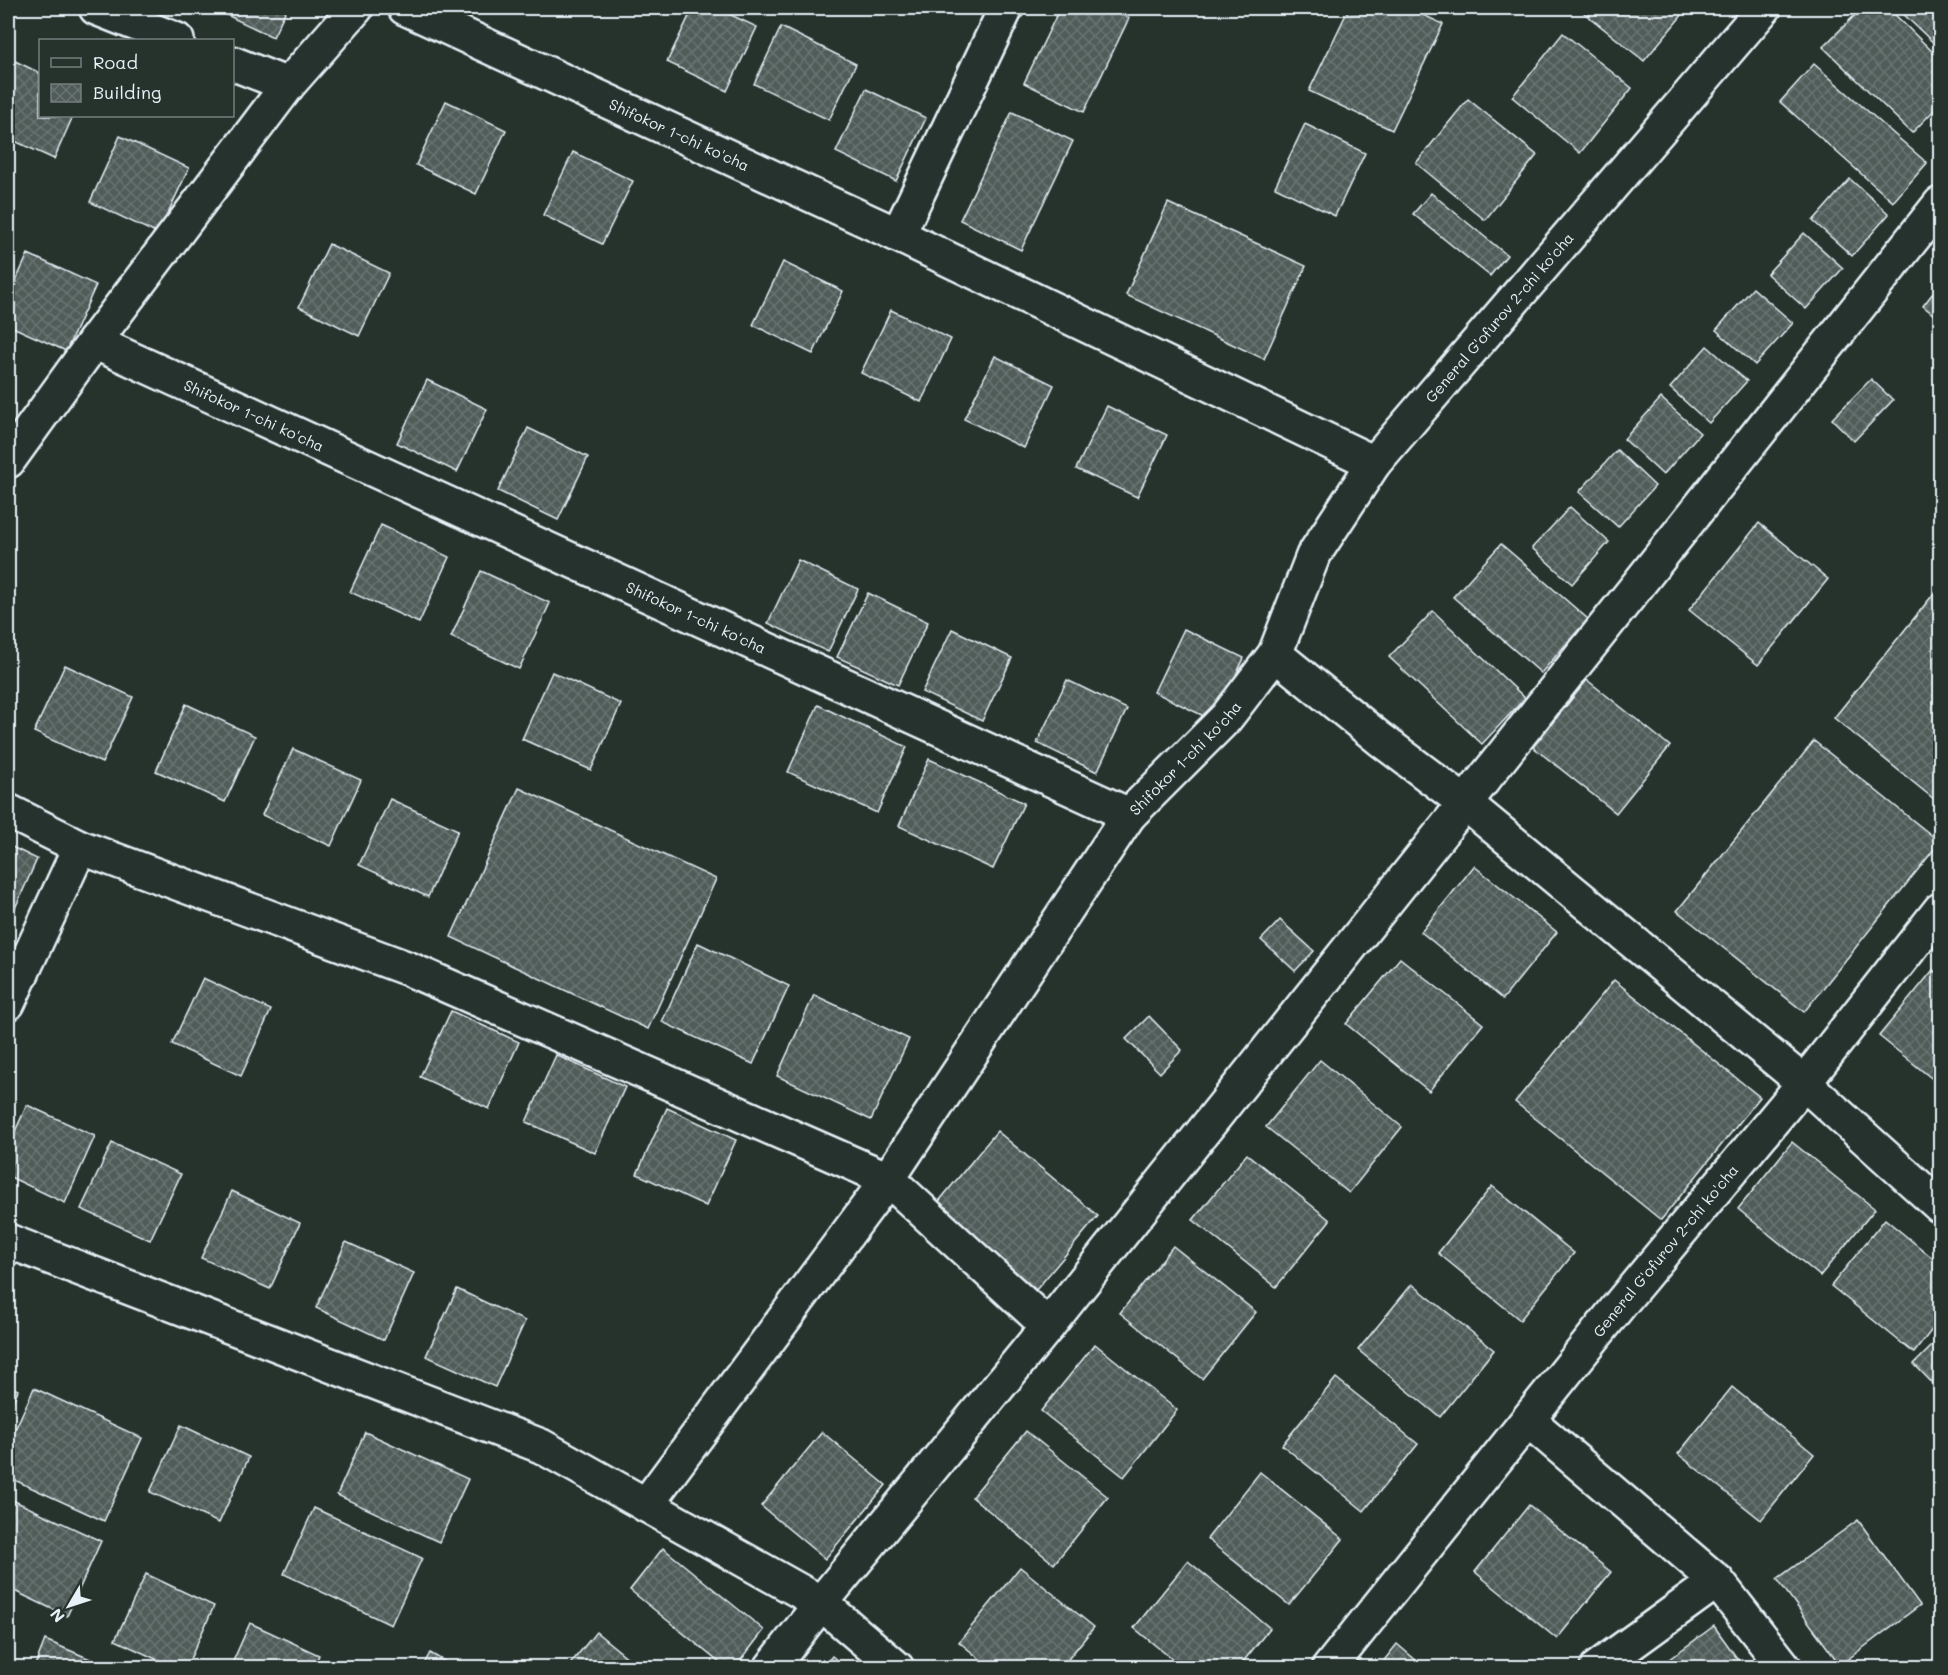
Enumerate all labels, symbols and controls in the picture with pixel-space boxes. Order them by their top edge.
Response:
legend [39,39,234,117]
text: Road [93,50,138,74]
text: Building [93,80,161,104]
street label: Shifokor 1-chi ko'cha [606,93,753,175]
street label: General G'ofurov 2-chi ko'cha [1420,228,1578,407]
street label: Shifokor 1-chi ko'cha [181,374,327,456]
street label: Shifokor 1-chi ko'cha [623,576,769,658]
street label: Shifokor 1-chi ko'cha [1125,697,1245,819]
street label: General G'ofurov 2-chi ko'cha [1588,1160,1742,1341]
north arrow [39,1576,99,1636]
text: N [45,1604,69,1627]

